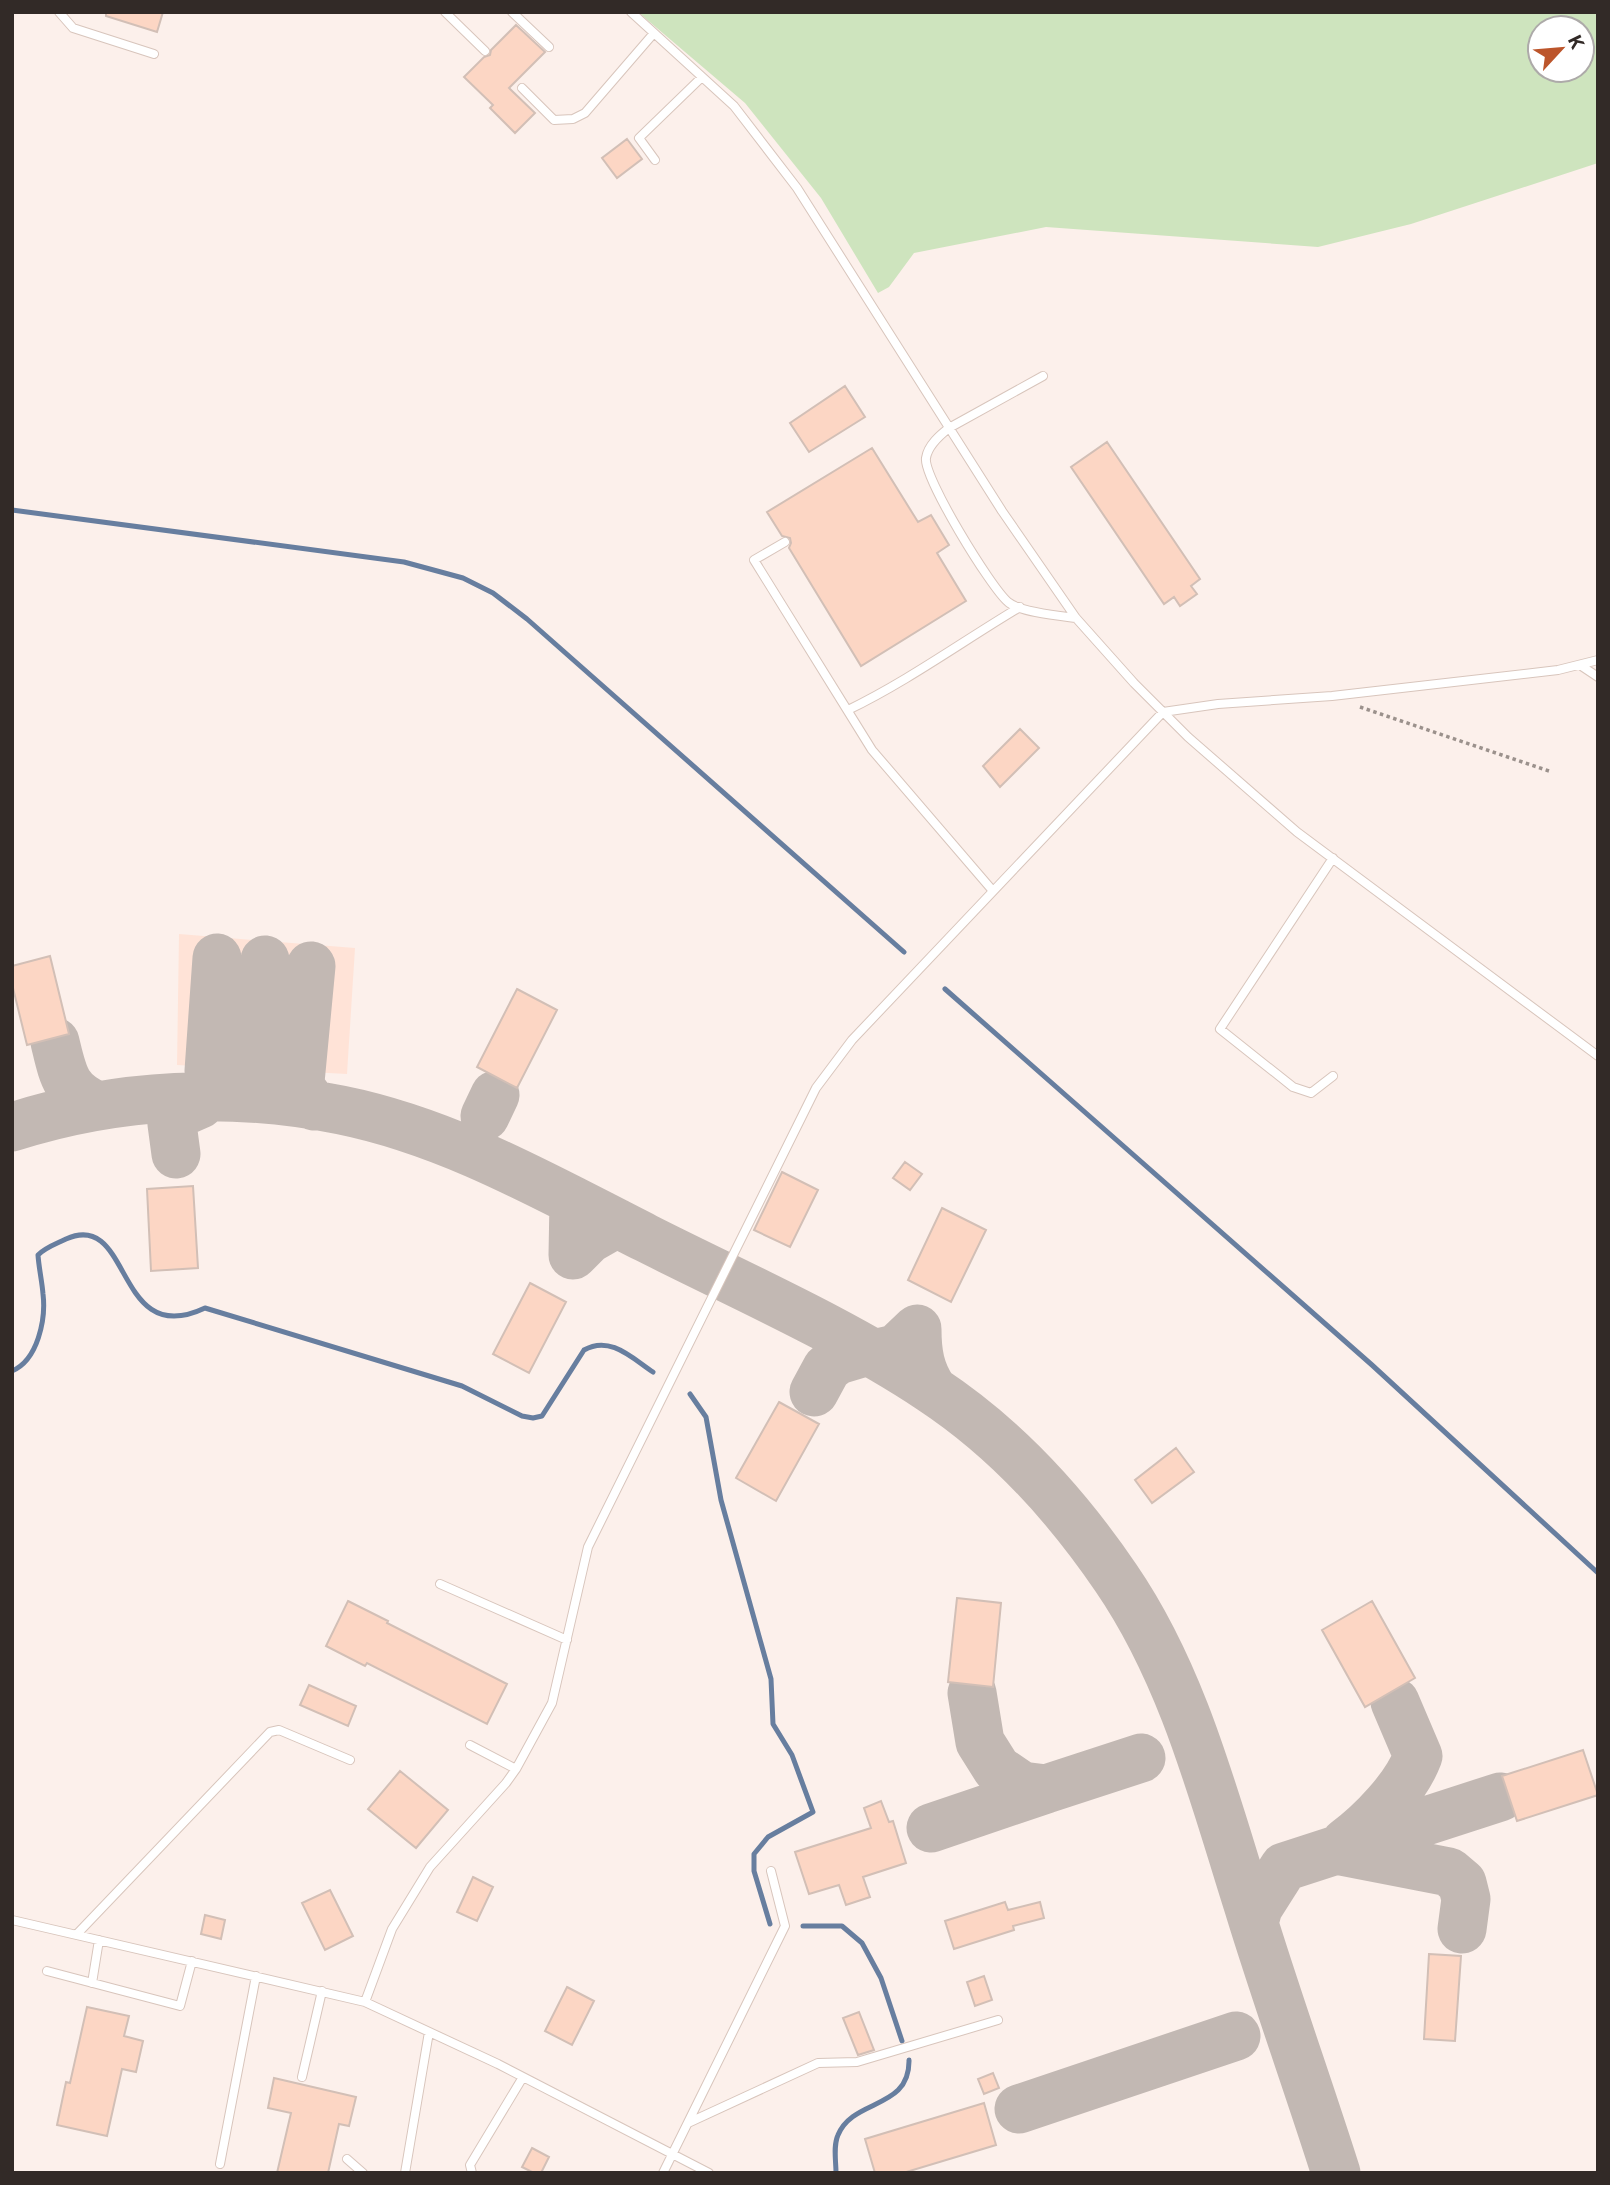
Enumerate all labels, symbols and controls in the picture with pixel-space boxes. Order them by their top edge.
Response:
north arrow [1526,14,1596,84]
text: K [1562,30,1591,53]

